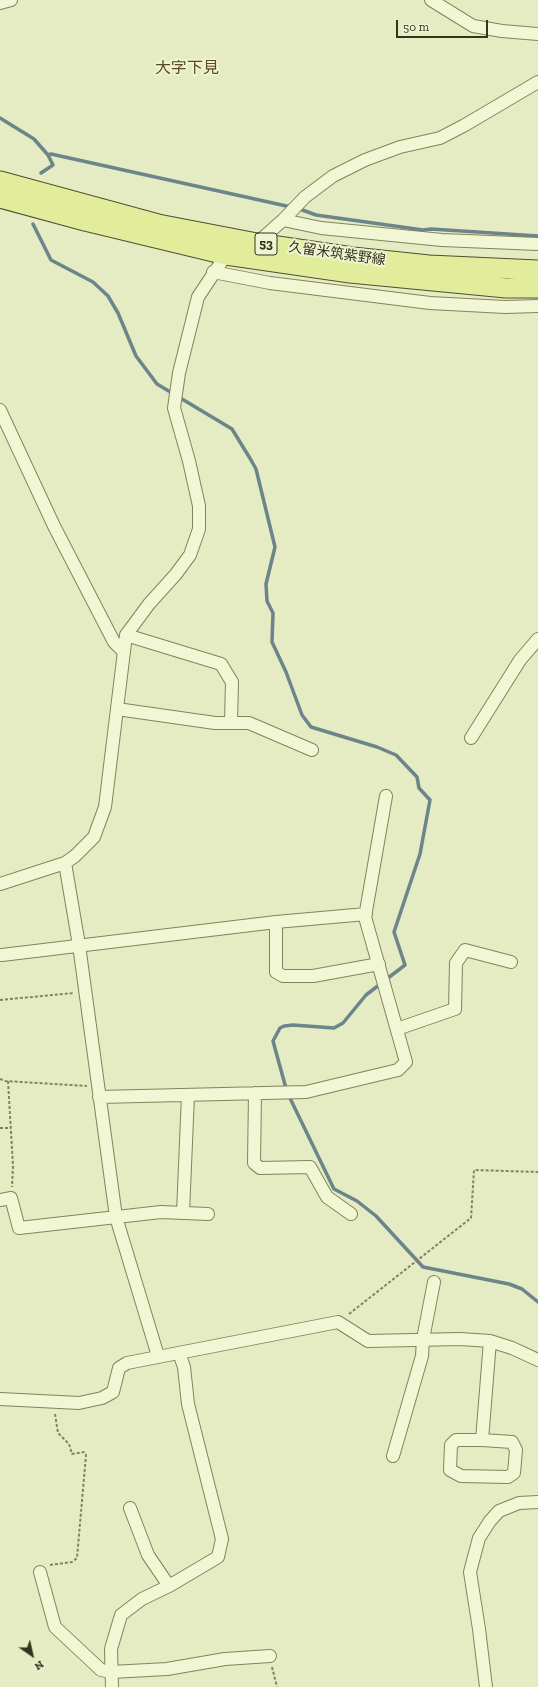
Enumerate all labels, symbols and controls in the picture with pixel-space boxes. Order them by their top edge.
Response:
scale bar [398,12,490,38]
text: 50 m [403,20,429,34]
district label: 大字下見 [155,58,219,78]
road number: 53 [255,233,277,255]
street label: 久留米筑紫野線 [287,239,387,269]
north arrow [12,1635,52,1675]
text: N [32,1658,46,1673]

